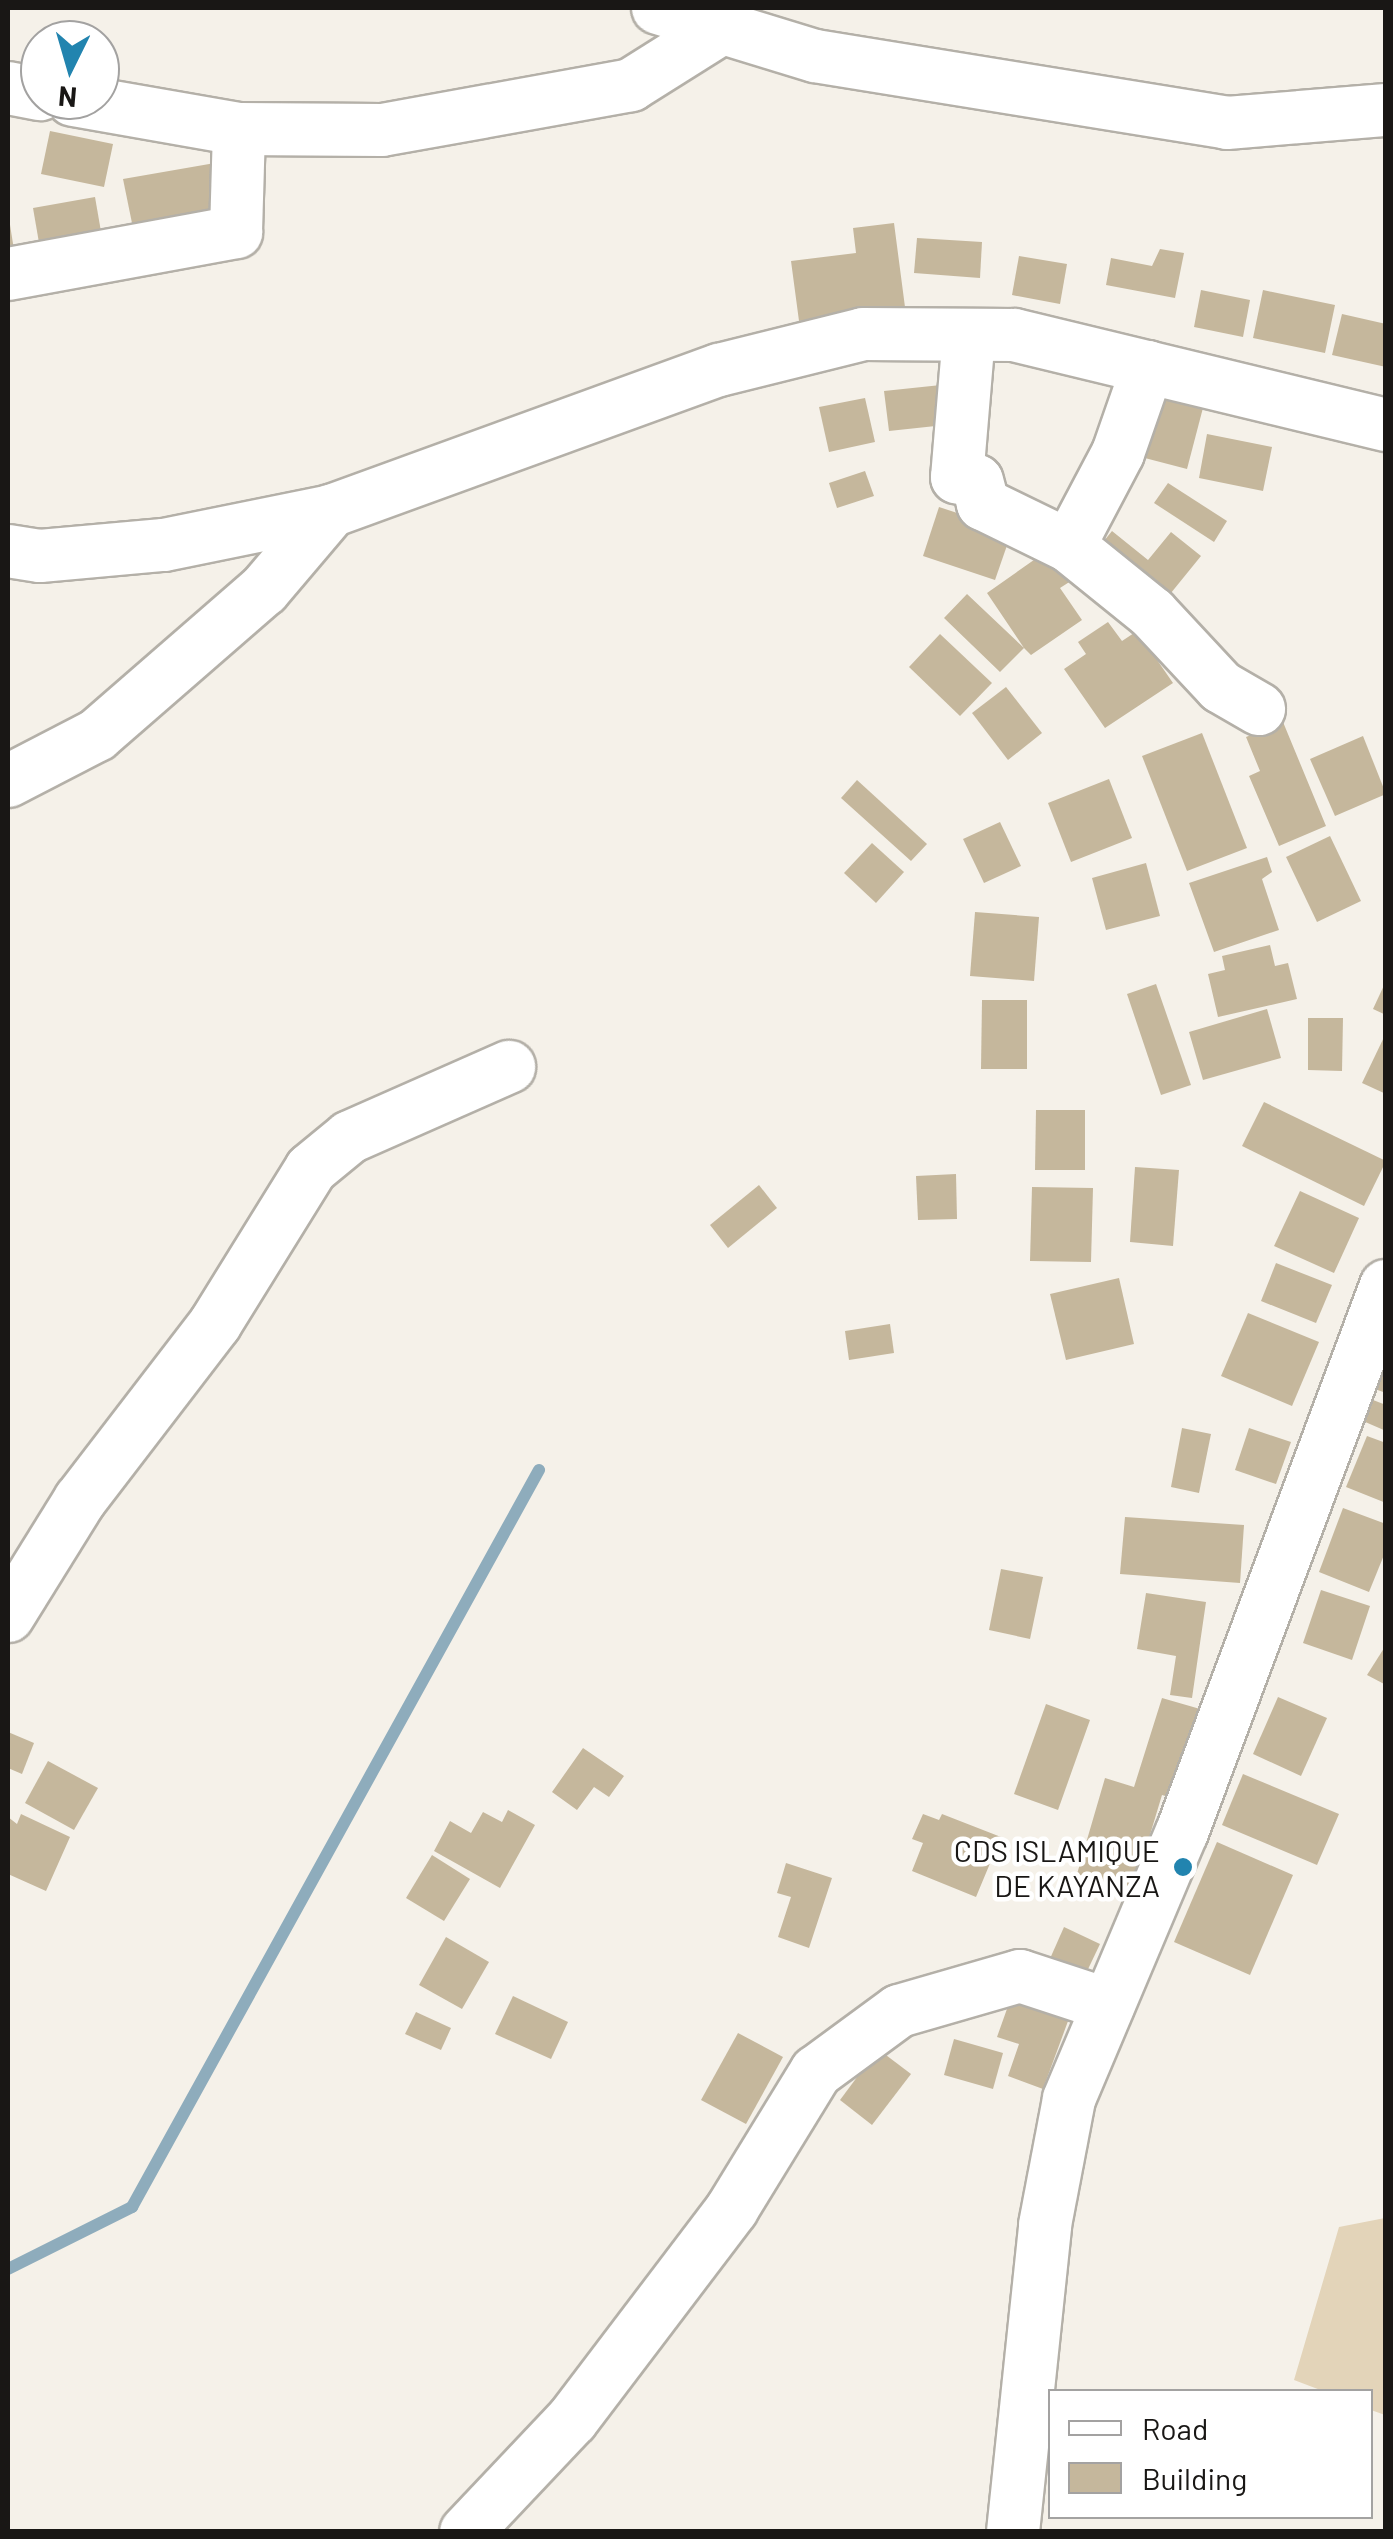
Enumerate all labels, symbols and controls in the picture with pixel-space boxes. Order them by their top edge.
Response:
north arrow [20,20,120,120]
text: N [57,80,78,116]
place label: CDS ISLAMIQUE DE KAYANZA [954,1832,1160,1902]
marker: CDS ISLAMIQUE DE KAYANZA [1170,1854,1196,1880]
legend [1048,2389,1373,2519]
text: Road [1142,2410,1208,2446]
text: Building [1142,2460,1247,2496]

